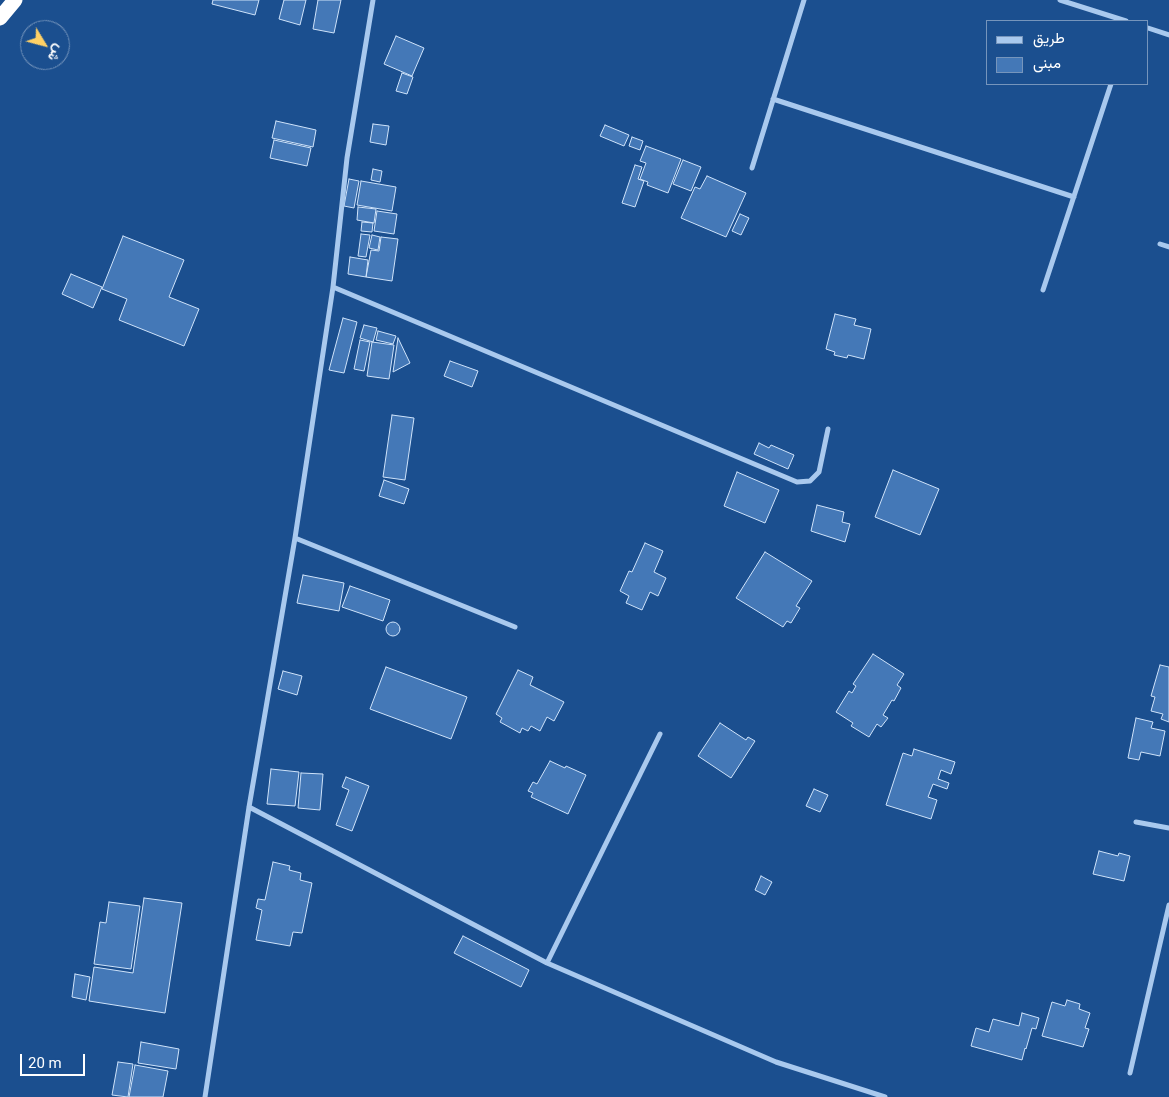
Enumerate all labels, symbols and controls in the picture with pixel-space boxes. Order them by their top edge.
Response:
north arrow [20,20,70,70]
legend [986,20,1149,85]
text: طريق [1033,29,1065,47]
text: ش [45,42,68,65]
text: مبنى [1033,54,1061,72]
scale bar [22,1044,88,1076]
text: 20 m [28,1054,62,1072]

